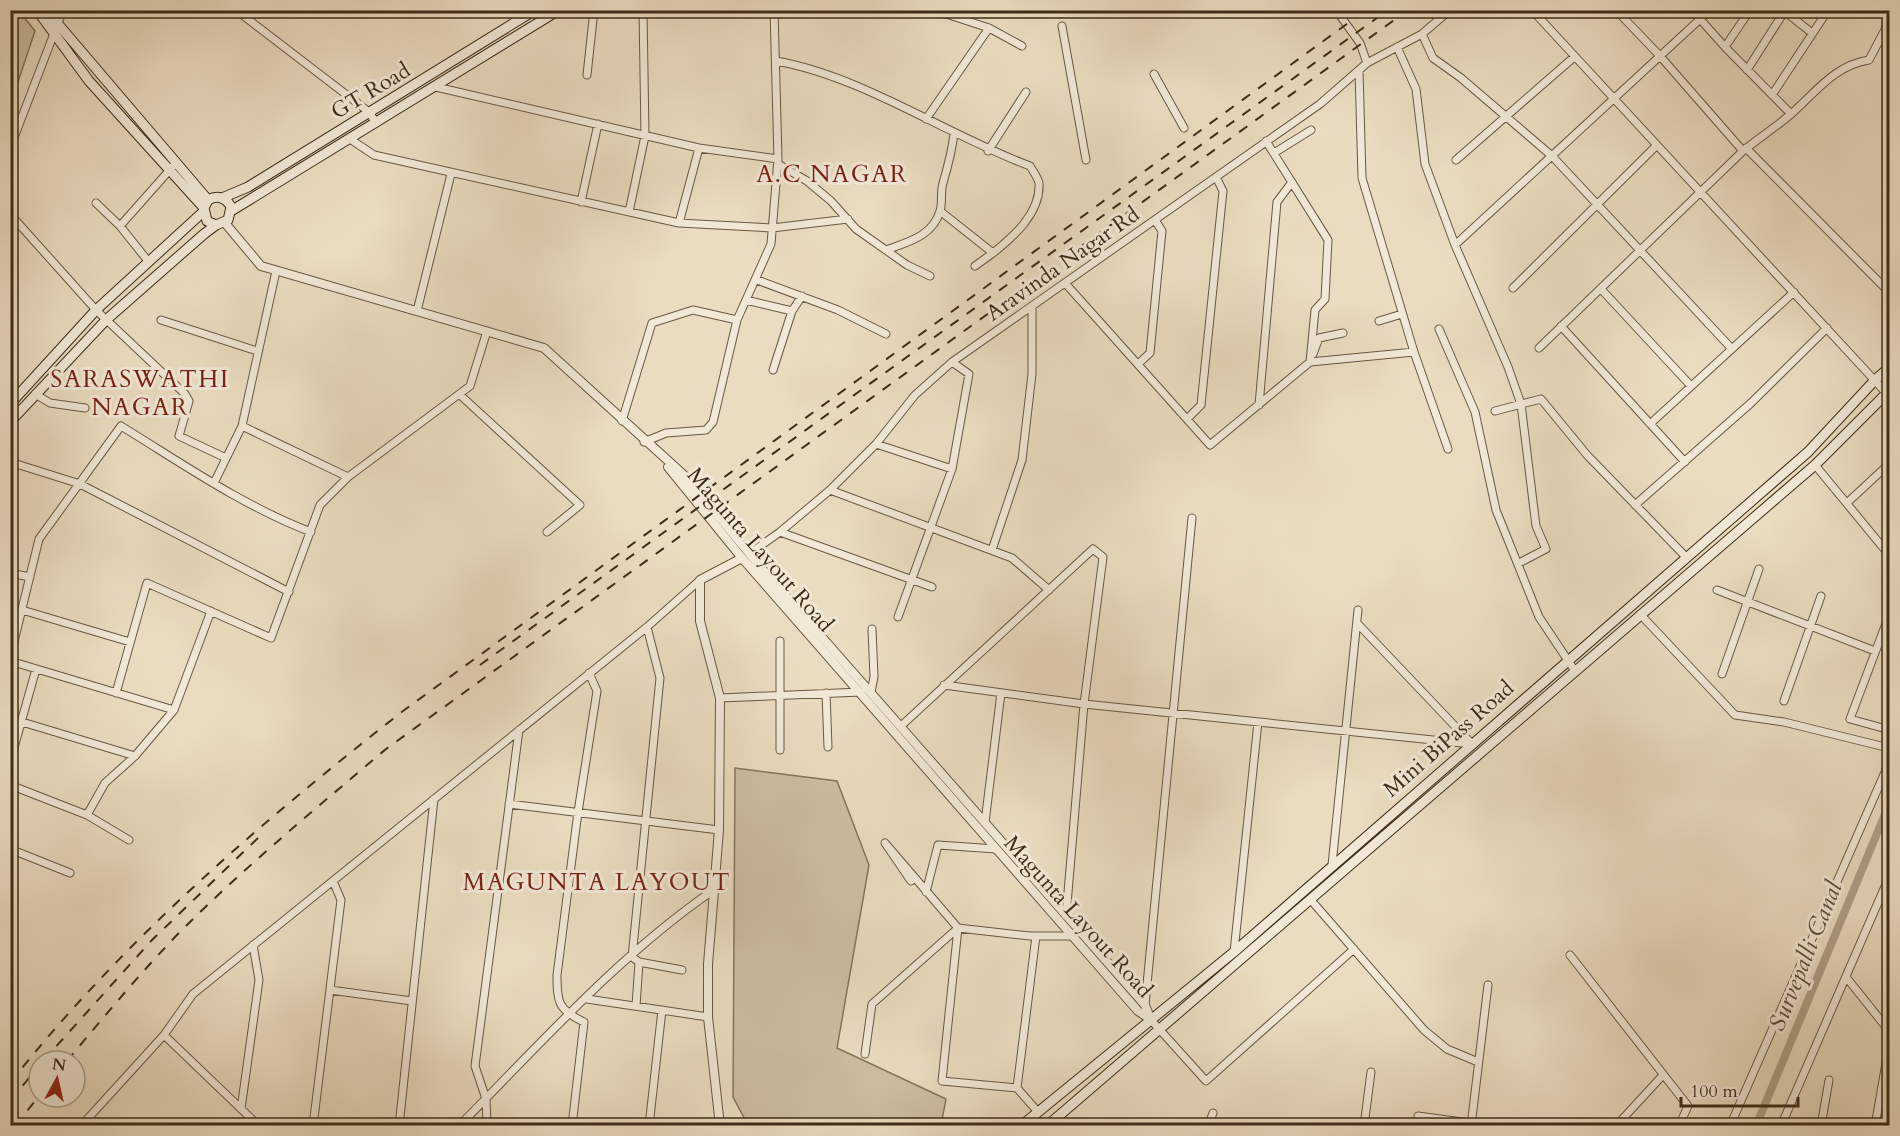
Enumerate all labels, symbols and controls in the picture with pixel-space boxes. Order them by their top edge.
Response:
street label: GT Road [325,55,416,126]
district label: A.C NAGAR [756,158,908,191]
street label: Aravinda Nagar Rd [980,199,1146,328]
district label: SARASWATHI NAGAR [50,363,230,424]
street label: Magunta Layout Road [680,461,840,639]
street label: Mini BiPass Road [1377,673,1521,804]
street label: Magunta Layout Road [997,829,1160,1005]
district label: MAGUNTA LAYOUT [463,866,731,899]
water label: Survepalli Canal [1760,875,1851,1036]
north arrow [27,1049,87,1109]
text: N [51,1053,67,1077]
scale bar [1681,1070,1798,1108]
text: 100 m [1690,1079,1738,1104]

